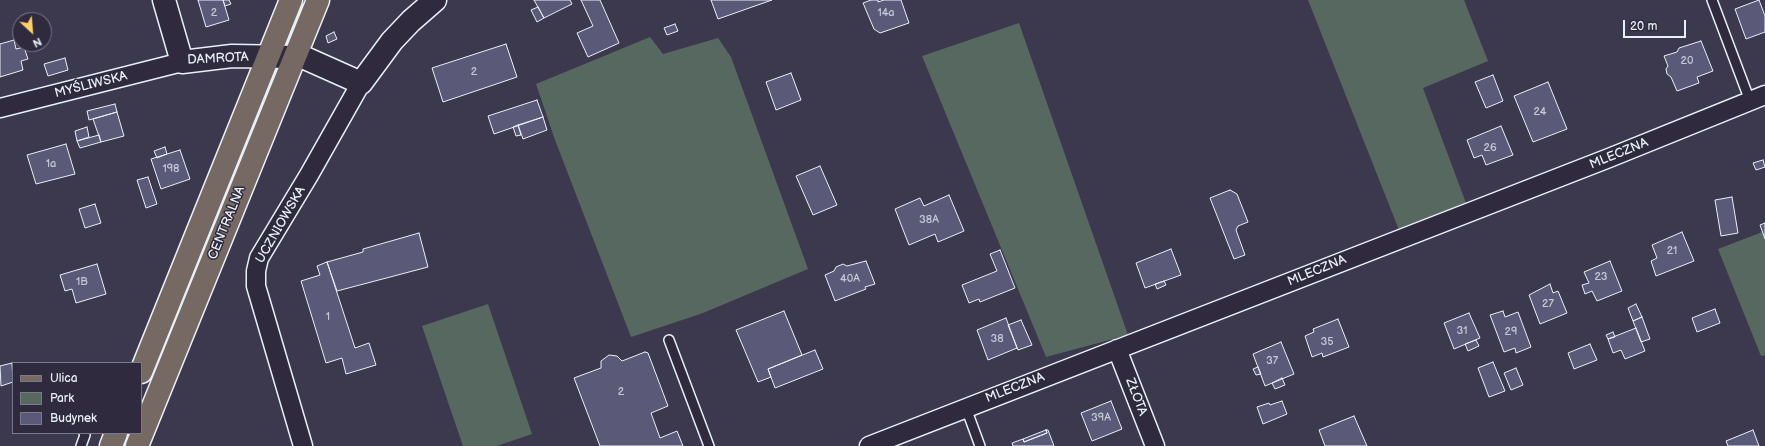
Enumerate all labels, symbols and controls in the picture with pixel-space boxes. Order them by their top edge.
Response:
house number: 2 [211,6,217,20]
house number: 14a [877,6,895,20]
north arrow [12,12,52,52]
scale bar [1625,12,1688,38]
text: 20 m [1630,19,1657,34]
text: N [30,35,44,50]
street label: DAMROTA [187,50,249,68]
house number: 20 [1681,54,1693,68]
house number: 2 [471,65,477,79]
street label: MYŚLIWSKA [53,68,129,102]
house number: 24 [1533,105,1547,119]
street label: MLECZNA [1587,135,1651,173]
house number: 26 [1483,141,1497,155]
house number: 1a [46,157,56,171]
house number: 198 [162,162,180,176]
street label: CENTRALNA [205,184,249,262]
street label: UCZNIOWSKA [253,184,309,266]
house number: 38A [919,213,939,227]
house number: 21 [1667,244,1677,258]
street label: MLECZNA [1285,252,1349,290]
house number: 23 [1594,270,1608,284]
house number: 40A [840,272,860,286]
house number: 1B [76,275,88,289]
house number: 27 [1542,297,1554,311]
house number: 1 [326,310,330,324]
house number: 31 [1456,324,1468,338]
house number: 29 [1505,325,1517,339]
house number: 38 [990,332,1004,346]
house number: 35 [1320,335,1334,349]
house number: 37 [1266,354,1278,368]
legend [12,362,142,434]
street label: MLECZNA [983,370,1047,406]
text: Ulica [50,371,77,386]
street label: ZŁOTA [1122,376,1150,418]
house number: 2 [618,385,624,399]
text: Park [50,391,74,406]
text: Budynek [50,411,97,426]
house number: 39A [1091,411,1111,425]

